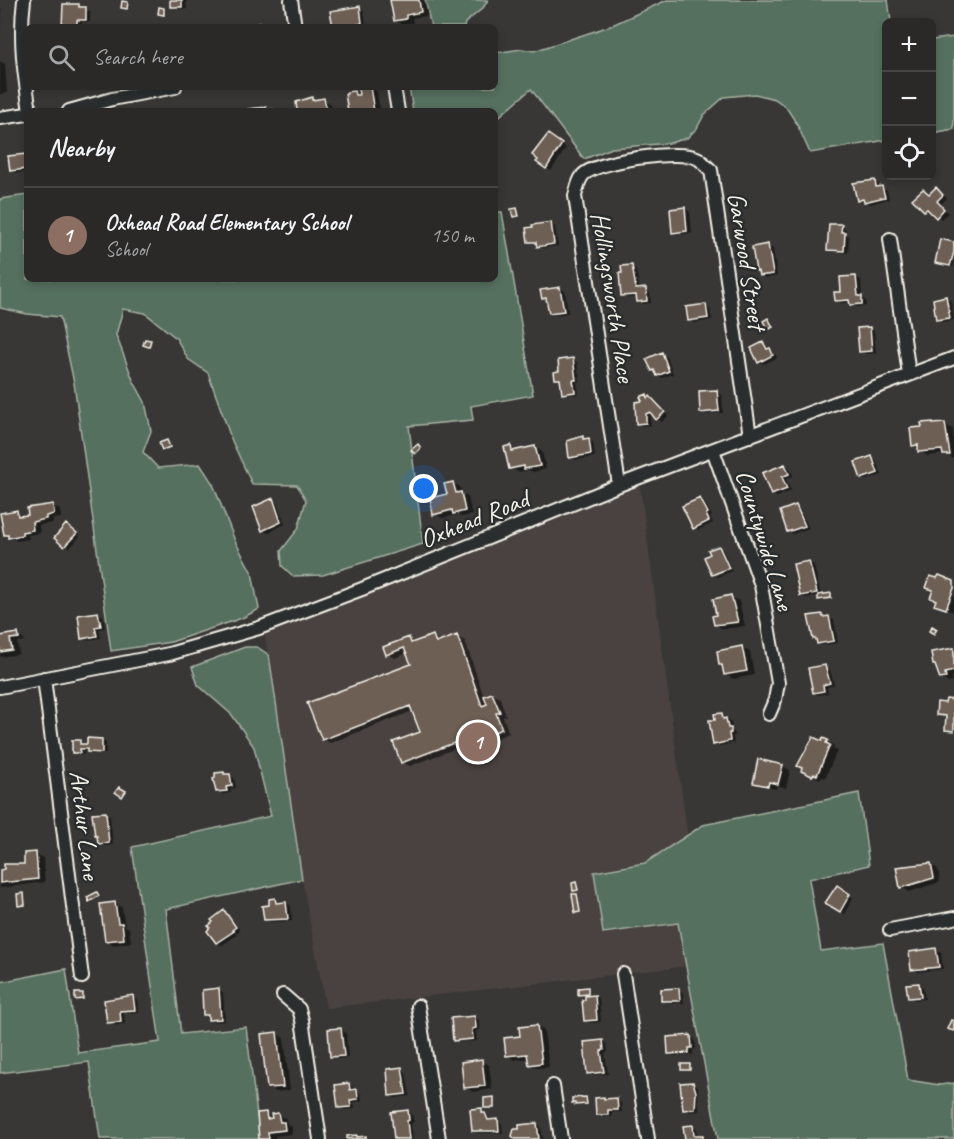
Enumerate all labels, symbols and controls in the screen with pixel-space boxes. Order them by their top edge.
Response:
map controls [882,18,936,180]
button: + [882,18,936,72]
search box [24,24,498,90]
icon: search [45,41,78,74]
text: Search here [93,43,183,71]
button: − [882,72,936,126]
button: locate [882,126,936,180]
text: Nearby [48,131,113,164]
street label: Garwood Street [720,190,775,335]
text: Oxhead Road Elementary School [105,209,348,237]
street label: Hollingsworth Place [583,210,643,386]
text: 1 [63,223,72,248]
text: 150 m [431,223,474,248]
text: School [105,237,148,262]
street label: Countywide Lane [728,466,802,616]
your location [409,474,438,503]
street label: Oxhead Road [415,481,537,556]
pin: 1 [458,720,498,764]
street label: Arthur Lane [62,769,108,883]

